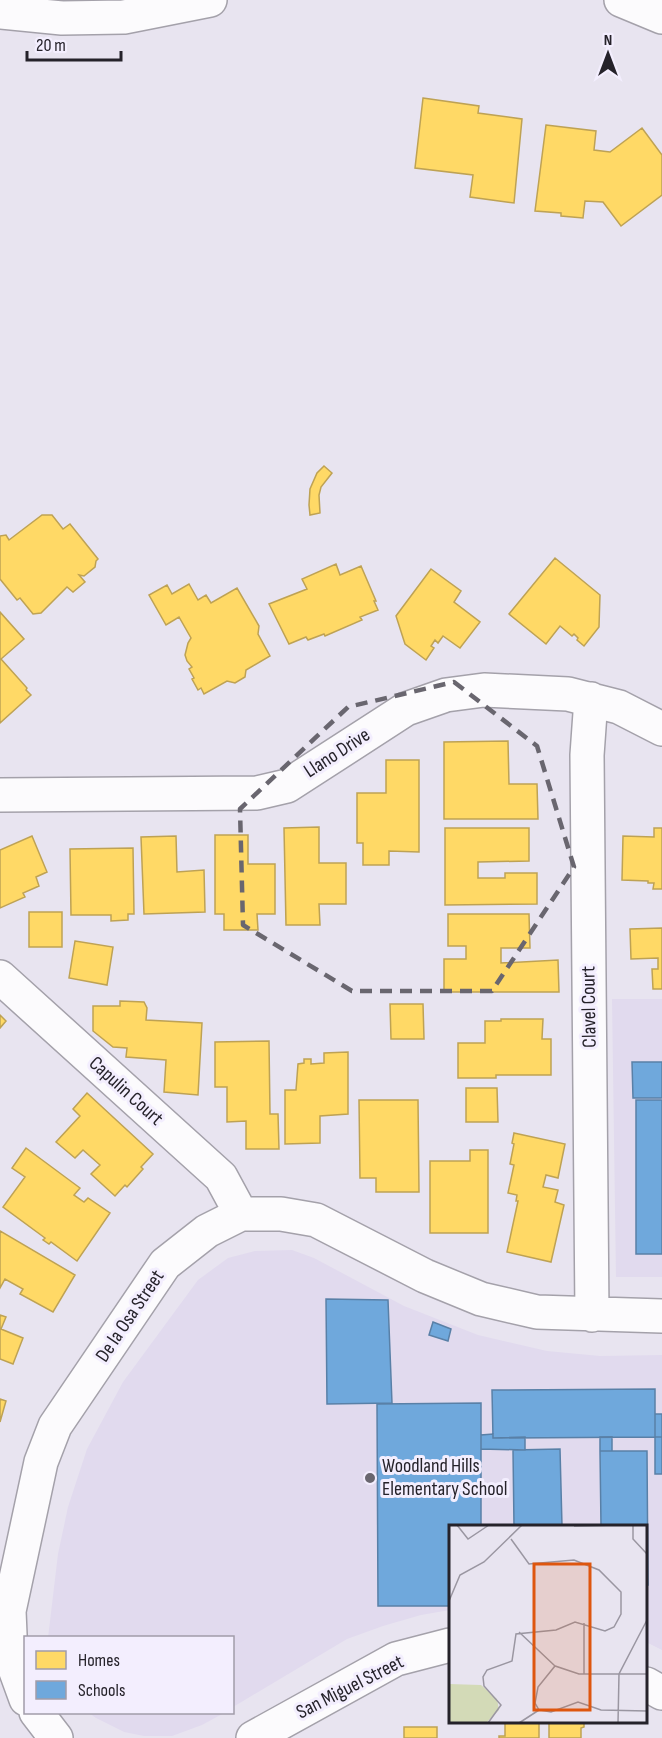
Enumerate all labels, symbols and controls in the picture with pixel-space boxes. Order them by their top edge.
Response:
scale bar [27,24,122,62]
north arrow [578,24,638,84]
text: N [604,31,612,50]
text: 20 m [36,35,66,56]
street label: Llano Drive [300,723,374,783]
street label: Clavel Court [576,966,602,1048]
street label: Capulin Court [84,1051,168,1131]
street label: De la Osa Street [90,1265,170,1367]
place label: Woodland Hills Elementary School [382,1454,508,1501]
marker: Woodland Hills Elementary School [363,1471,377,1485]
inset map [449,1525,647,1723]
legend [24,1636,234,1714]
text: Homes [78,1650,120,1671]
street label: San Miguel Street [292,1650,408,1724]
text: Schools [78,1680,125,1701]

